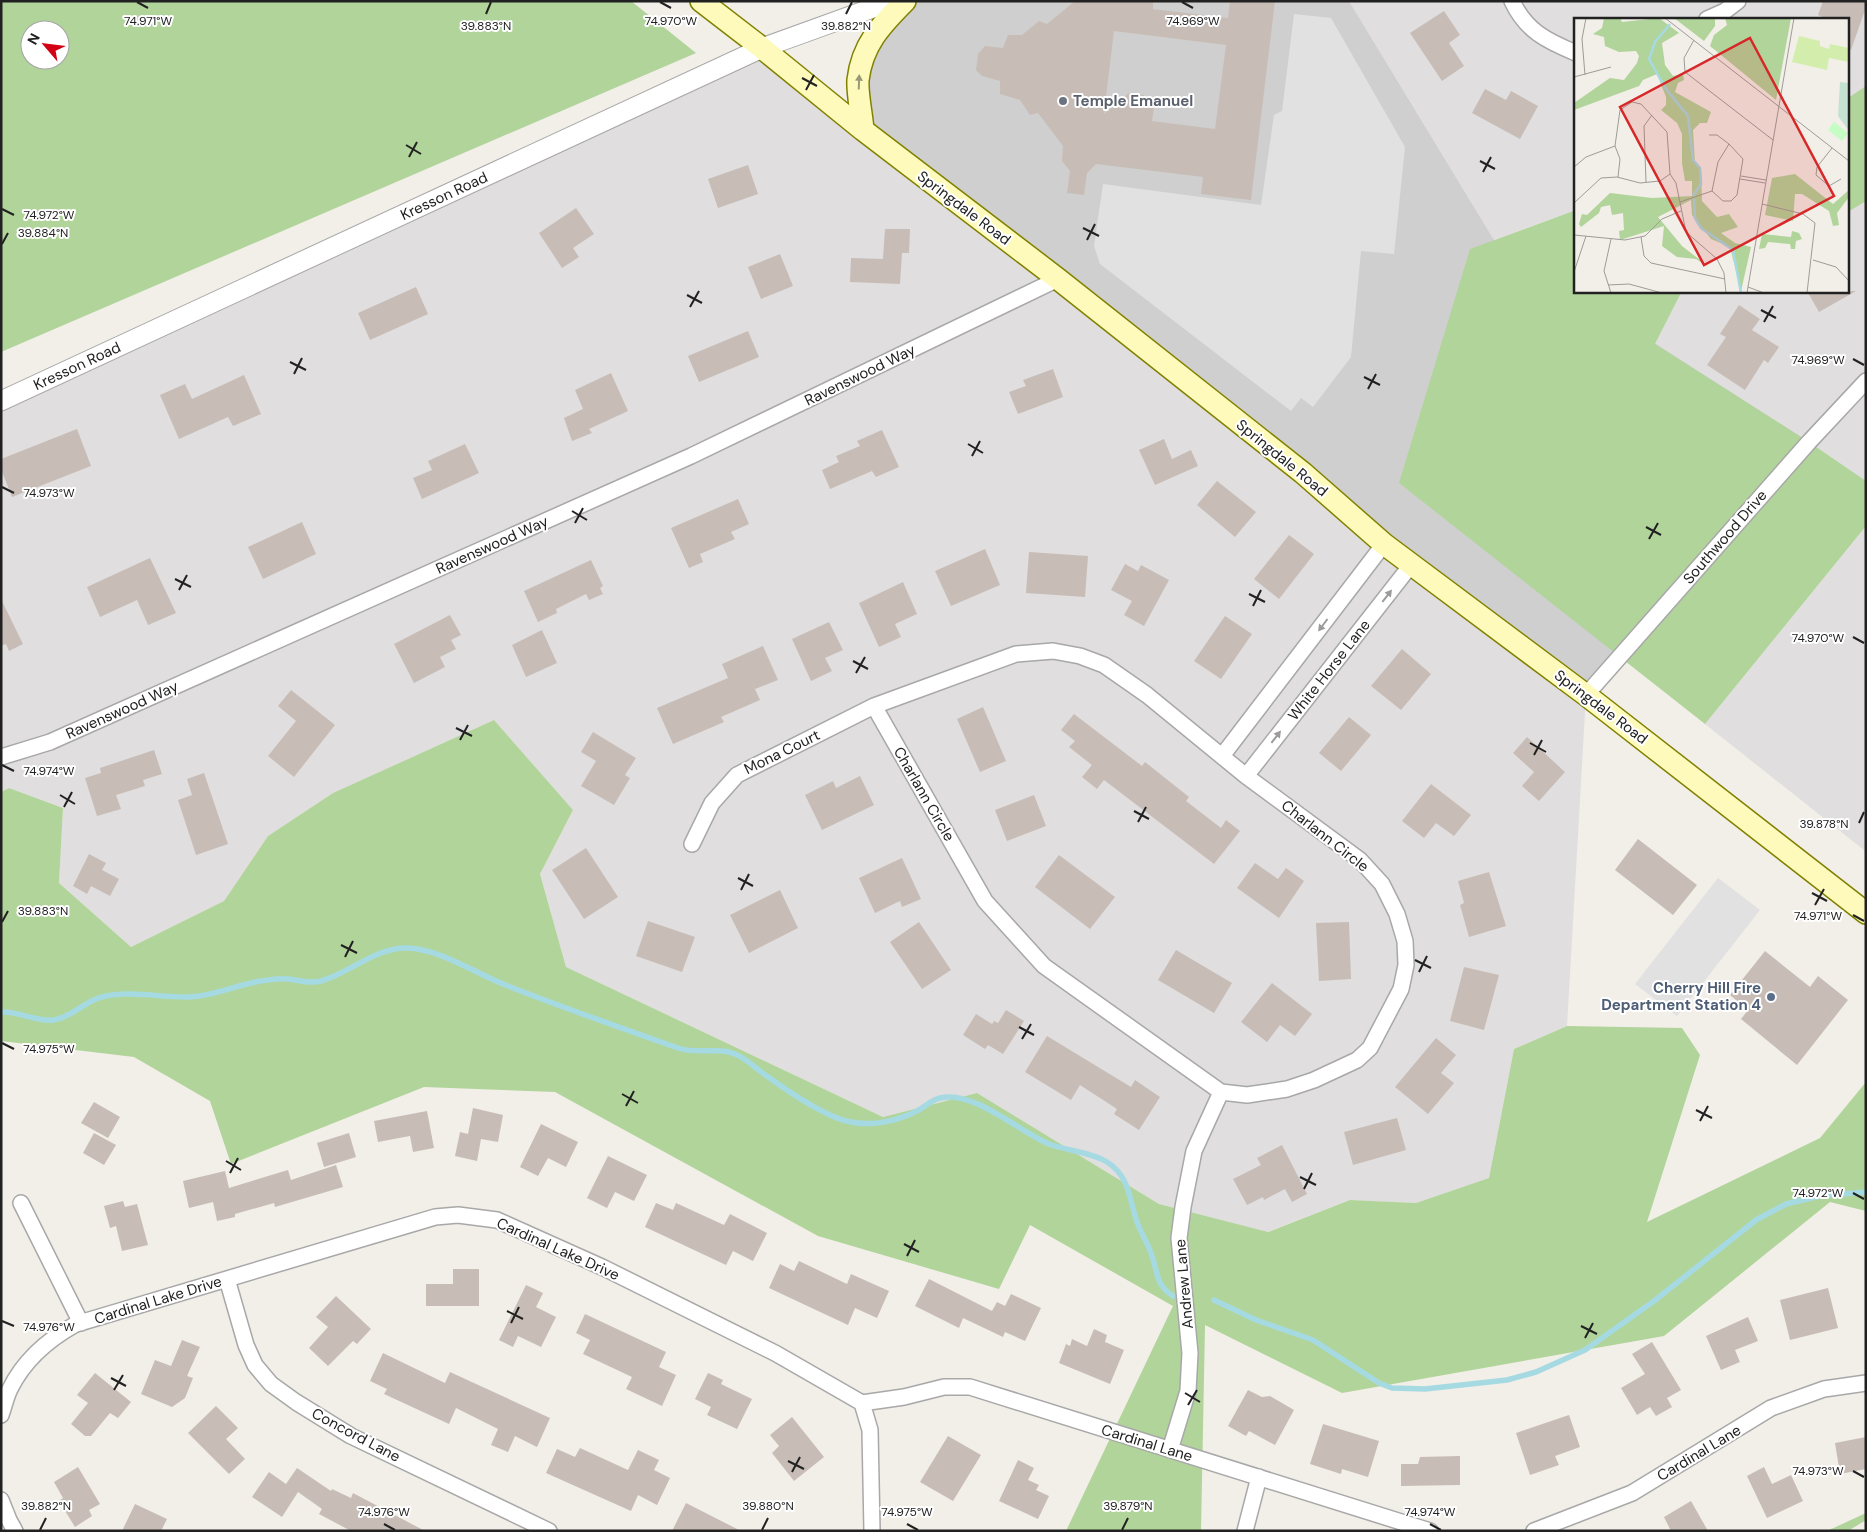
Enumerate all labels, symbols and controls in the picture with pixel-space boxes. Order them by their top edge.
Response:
text: 74.971°W [124,13,172,29]
text: 74.970°W [645,13,698,29]
text: 74.969°W [1166,13,1220,29]
text: 39.883°N [461,18,511,34]
text: 39.882°N [821,18,871,34]
inset map [1574,18,1850,292]
north arrow [20,20,70,70]
text: N [23,30,44,48]
one-way arrow [855,73,863,89]
place label: Temple Emanuel [1073,91,1193,111]
marker: Temple Emanuel [1057,95,1069,107]
street label: Springdale Road [913,166,1015,250]
street label: Kresson Road [397,167,491,225]
text: 74.972°W [24,207,75,223]
text: 39.884°N [18,225,68,241]
street label: Kresson Road [30,337,124,395]
street label: Ravenswood Way [801,339,919,410]
text: 74.969°W [1791,352,1845,368]
street label: Springdale Road [1232,415,1332,501]
text: 74.973°W [23,485,75,501]
street label: Southwood Drive [1679,486,1771,588]
street label: Ravenswood Way [433,511,552,579]
one-way arrow [1382,589,1393,602]
street label: White Horse Lane [1283,615,1375,725]
one-way arrow [1317,618,1328,631]
text: 74.970°W [1792,630,1845,646]
street label: Springdale Road [1550,665,1652,749]
street label: Ravenswood Way [63,676,182,744]
street label: Mona Court [741,725,823,779]
one-way arrow [1271,730,1281,744]
street label: Charlann Circle [889,743,959,845]
text: 74.974°W [24,763,75,779]
street label: Charlann Circle [1277,796,1373,876]
text: 39.878°N [1799,816,1849,832]
text: 39.883°N [18,903,68,919]
text: 74.971°W [1794,908,1842,924]
place label: Cherry Hill Fire Department Station 4 [1601,978,1761,1015]
marker: Cherry Hill Fire Department Station 4 [1765,991,1777,1003]
text: 74.975°W [23,1041,75,1057]
text: 74.972°W [1793,1185,1844,1201]
street label: Cardinal Lake Drive [493,1213,623,1285]
street label: Andrew Lane [1170,1238,1198,1330]
street label: Cardinal Lake Drive [92,1271,224,1329]
text: 74.976°W [23,1319,75,1335]
street label: Concord Lane [308,1403,404,1467]
street label: Cardinal Lane [1099,1420,1195,1466]
street label: Cardinal Lane [1653,1420,1745,1486]
text: 74.973°W [1792,1463,1844,1479]
text: 39.882°N [21,1498,71,1514]
text: 39.880°N [742,1498,794,1514]
text: 39.879°N [1103,1498,1153,1514]
text: 74.976°W [358,1504,410,1520]
text: 74.975°W [881,1504,933,1520]
text: 74.974°W [1405,1504,1456,1520]

